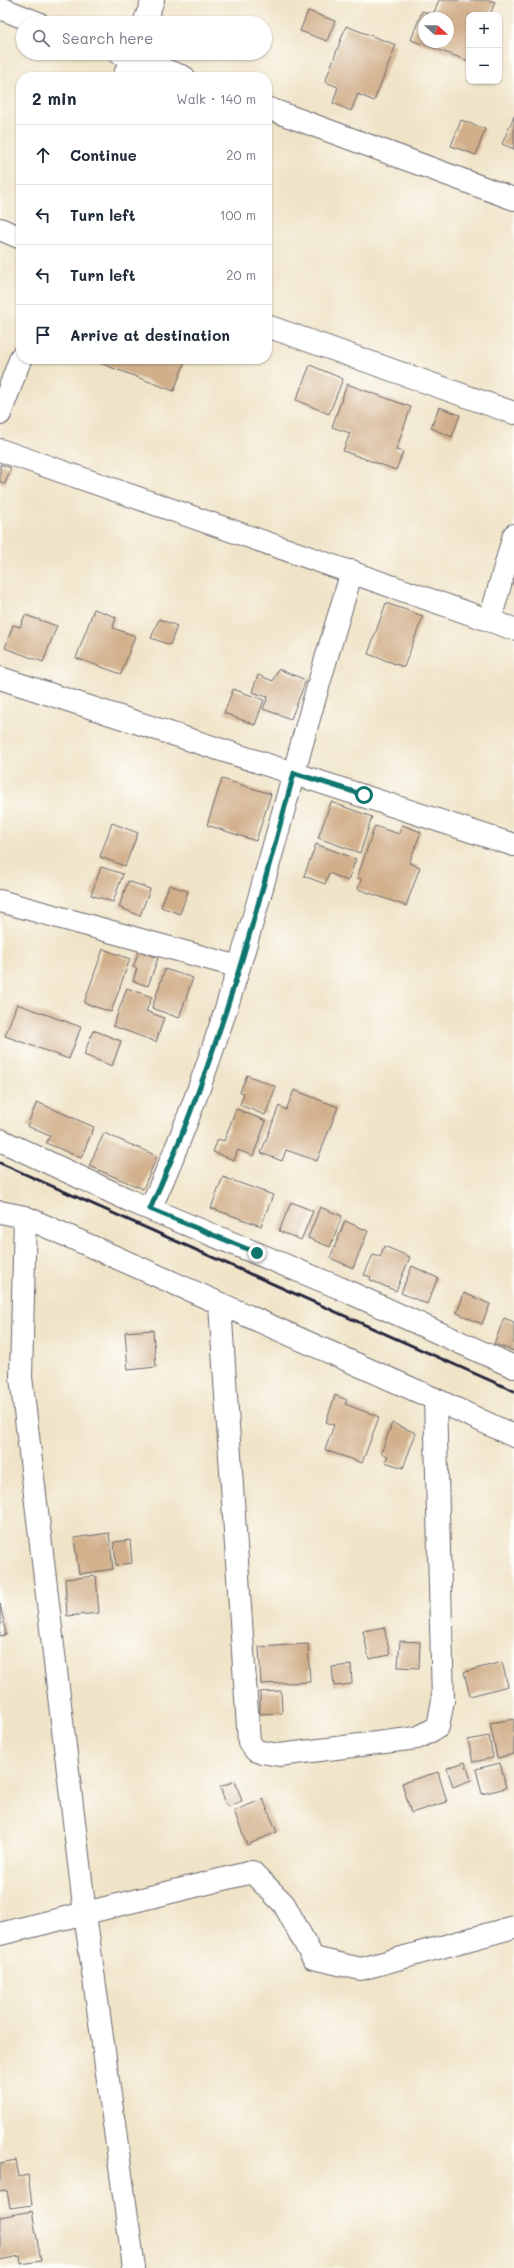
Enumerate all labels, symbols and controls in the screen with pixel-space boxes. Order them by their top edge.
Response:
north arrow [418,12,454,48]
map controls [466,12,502,84]
button: + [466,12,502,48]
search box [16,16,272,60]
icon: search [30,27,52,49]
text: Search here [62,28,153,48]
button: − [466,48,502,84]
text: 2 min [32,87,77,109]
text: Walk · 140 m [176,90,256,107]
icon: ahead [32,144,54,166]
text: Continue [70,145,137,165]
text: 20 m [226,146,256,163]
icon: left [32,204,54,226]
text: Turn left [70,205,135,225]
text: 100 m [220,206,256,223]
icon: left [32,264,54,286]
text: Turn left [70,265,135,285]
text: 20 m [226,266,256,283]
icon: arrive [32,324,54,346]
text: Arrive at destination [70,325,230,345]
route start [355,786,373,804]
route end [248,1244,266,1262]

